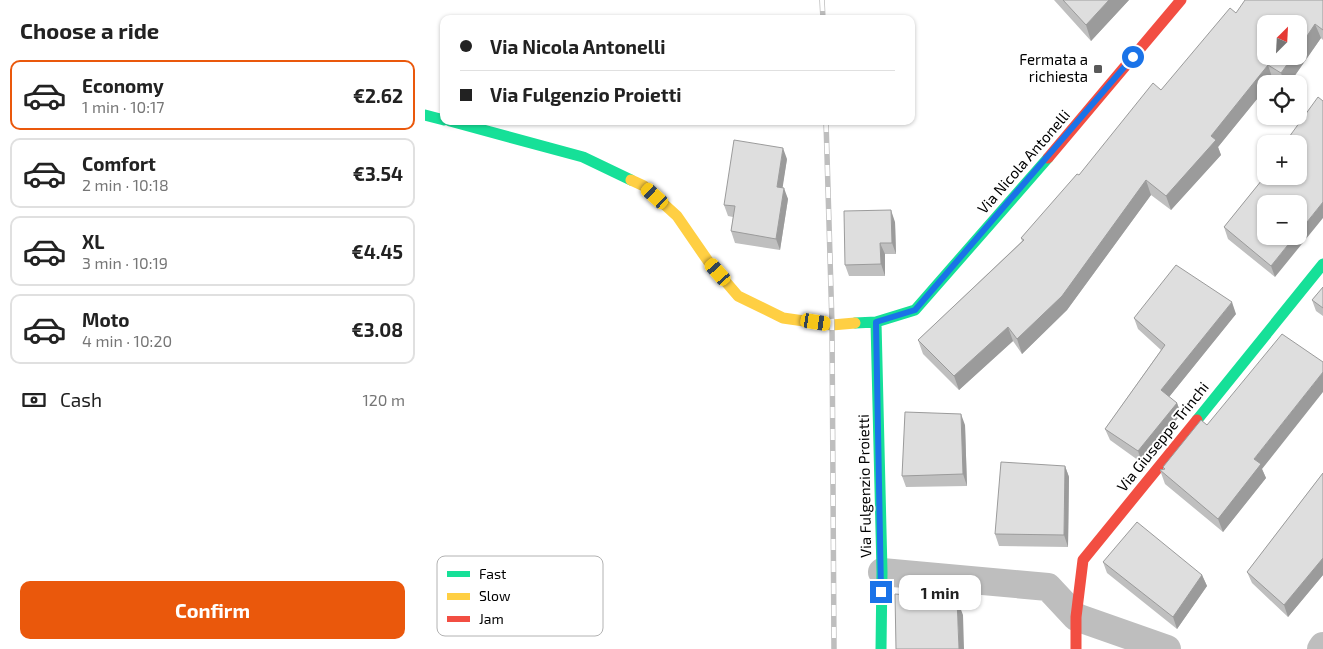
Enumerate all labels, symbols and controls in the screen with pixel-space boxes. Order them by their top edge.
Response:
north arrow [1257,15,1307,65]
map controls [1257,15,1307,245]
text: Choose a ride [20,17,159,43]
text: Via Nicola Antonelli [490,35,665,58]
route start [1122,46,1144,68]
place label: Fermata a richiesta [1019,50,1088,85]
marker: Fermata a richiesta [1092,63,1104,75]
icon: car [22,73,67,118]
text: Economy [82,74,164,97]
button: locate [1257,75,1307,125]
text: Via Fulgenzio Proietti [490,83,682,106]
text: €2.62 [353,84,403,107]
text: 1 min · 10:17 [82,97,164,116]
street label: Via Nicola Antonelli [973,106,1073,217]
button: + [1257,135,1307,185]
icon: car [22,151,67,196]
text: Comfort [82,152,156,175]
text: €3.54 [353,162,403,185]
text: 2 min · 10:18 [82,175,169,194]
car [638,180,671,212]
button: − [1257,195,1307,245]
icon: car [22,229,67,274]
text: XL [82,230,104,253]
text: €4.45 [352,240,403,263]
text: 3 min · 10:19 [82,253,168,272]
car [702,256,733,288]
icon: car [22,307,67,352]
text: Moto [82,308,130,331]
car [800,312,831,332]
text: €3.08 [352,318,403,341]
text: 4 min · 10:20 [82,331,172,350]
street label: Via Giuseppe Trinchi [1112,378,1212,495]
icon: cash [20,386,48,414]
text: Cash [60,388,102,411]
text: 120 m [362,390,405,409]
street label: Via Fulgenzio Proietti [854,414,874,558]
legend [437,556,603,636]
text: Fast [479,565,506,582]
callout: 1 min [899,574,981,610]
button: Confirm [20,581,405,639]
route end [870,581,892,603]
text: 1 min [921,583,959,602]
text: Slow [479,587,511,604]
text: Jam [479,610,504,627]

